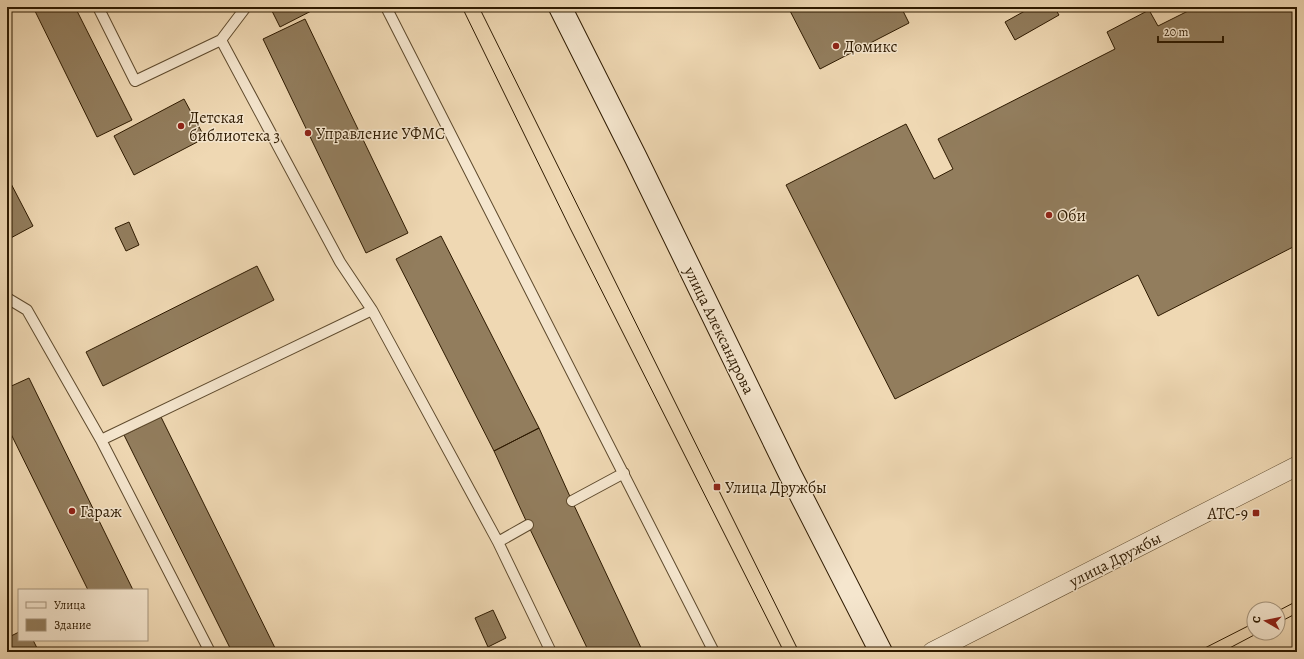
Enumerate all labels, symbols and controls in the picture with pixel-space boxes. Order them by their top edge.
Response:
scale bar [1158,18,1223,44]
text: 20 m [1164,24,1188,40]
place label: Домикс [844,36,897,58]
marker: Домикс [831,41,841,51]
place label: Детская библиотека 3 [189,107,280,147]
marker: Детская библиотека 3 [176,121,186,131]
place label: Управление УФМС [316,123,445,145]
marker: Управление УФМС [303,128,313,138]
place label: Оби [1057,205,1086,227]
marker: Оби [1044,210,1054,220]
street label: улица Александрова [678,262,760,398]
place label: Улица Дружбы [725,477,827,499]
marker: Улица Дружбы [712,482,722,492]
place label: Гараж [80,501,122,523]
place label: АТС-9 [1207,503,1248,525]
marker: Гараж [67,506,77,516]
marker: АТС-9 [1251,508,1261,518]
street label: улица Дружбы [1065,527,1165,593]
legend [18,589,148,641]
text: Улица [54,597,86,613]
north arrow [1246,601,1286,641]
text: С [1249,615,1265,624]
text: Здание [54,617,91,633]

